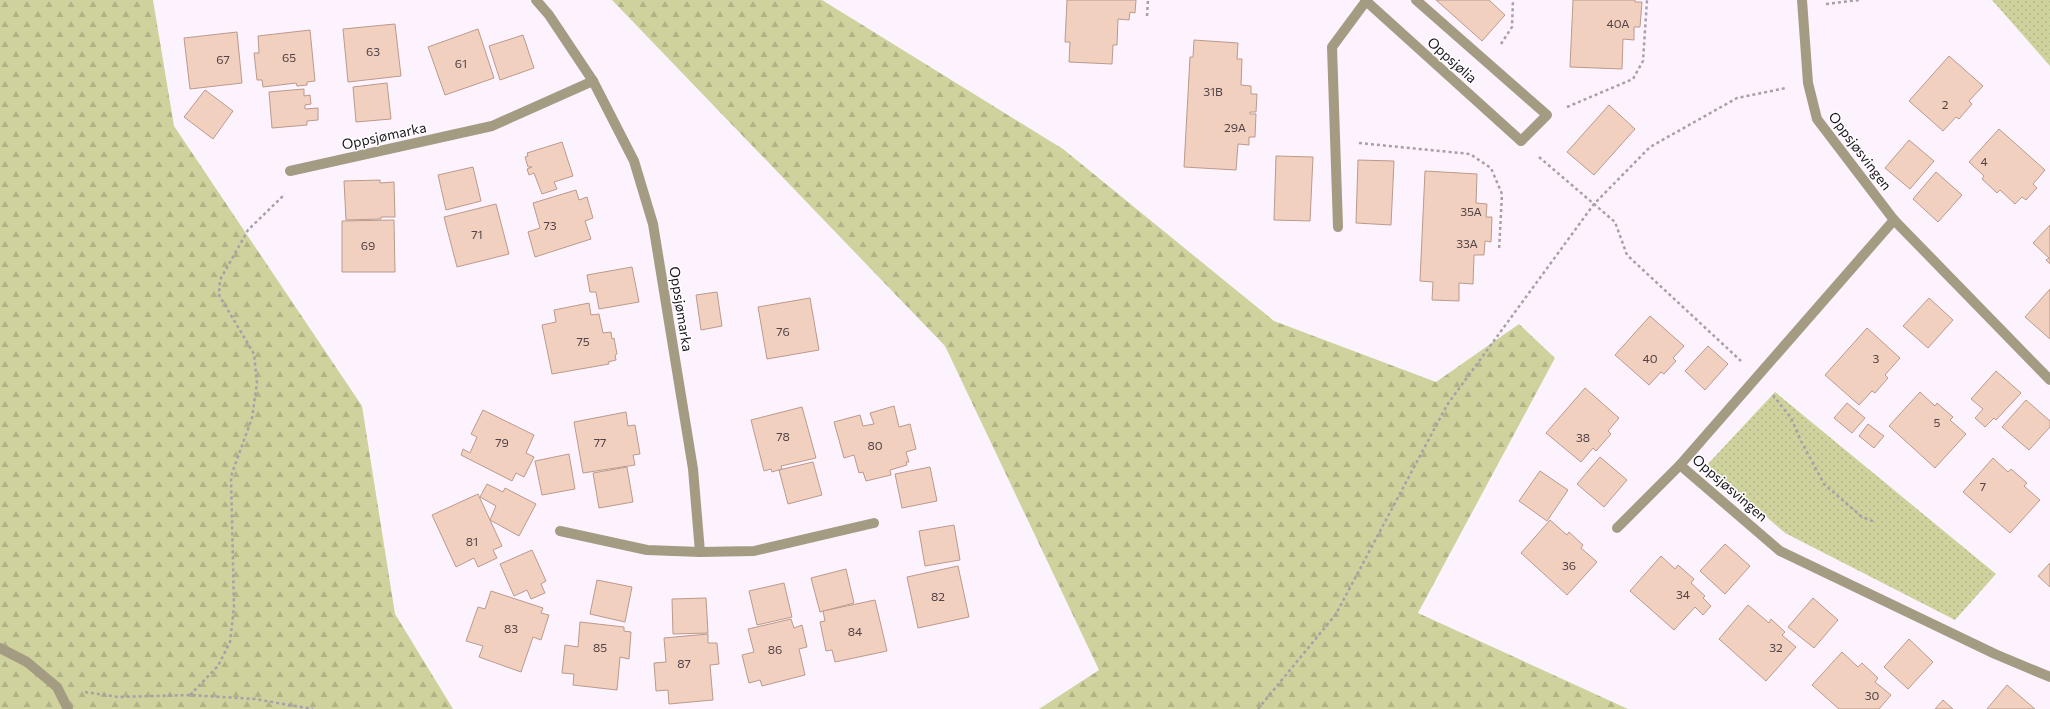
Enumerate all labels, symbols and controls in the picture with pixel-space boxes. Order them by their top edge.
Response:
house number: 40A [1606,16,1630,30]
street label: Oppsjølia [1424,33,1481,86]
house number: 63 [366,44,380,58]
house number: 65 [282,50,296,64]
house number: 67 [216,52,230,66]
house number: 61 [455,56,467,70]
house number: 31B [1203,84,1223,98]
house number: 2 [1942,97,1949,111]
street label: Oppsjøsvingen [1825,108,1895,193]
street label: Oppsjømarka [340,118,428,153]
house number: 29A [1224,120,1246,134]
house number: 4 [1980,154,1988,168]
house number: 35A [1460,204,1482,218]
house number: 73 [543,218,557,232]
house number: 71 [471,227,483,241]
house number: 33A [1456,236,1478,250]
house number: 69 [361,238,375,252]
street label: Oppsjømarka [666,265,697,353]
house number: 76 [776,324,790,338]
house number: 75 [576,334,590,348]
house number: 40 [1642,351,1658,365]
house number: 3 [1873,351,1880,365]
house number: 5 [1934,415,1941,429]
house number: 78 [776,429,790,443]
house number: 38 [1576,430,1590,444]
house number: 79 [495,435,509,449]
house number: 77 [594,435,606,449]
house number: 80 [867,438,883,452]
street label: Oppsjøsvingen [1689,450,1771,525]
house number: 7 [1980,479,1986,493]
house number: 81 [466,534,478,548]
house number: 36 [1562,558,1576,572]
house number: 34 [1676,587,1690,601]
house number: 82 [931,589,945,603]
house number: 83 [504,621,518,635]
house number: 84 [848,624,862,638]
house number: 85 [593,640,607,654]
house number: 32 [1769,640,1783,654]
house number: 86 [768,642,782,656]
house number: 87 [677,656,691,670]
house number: 30 [1865,688,1880,702]

